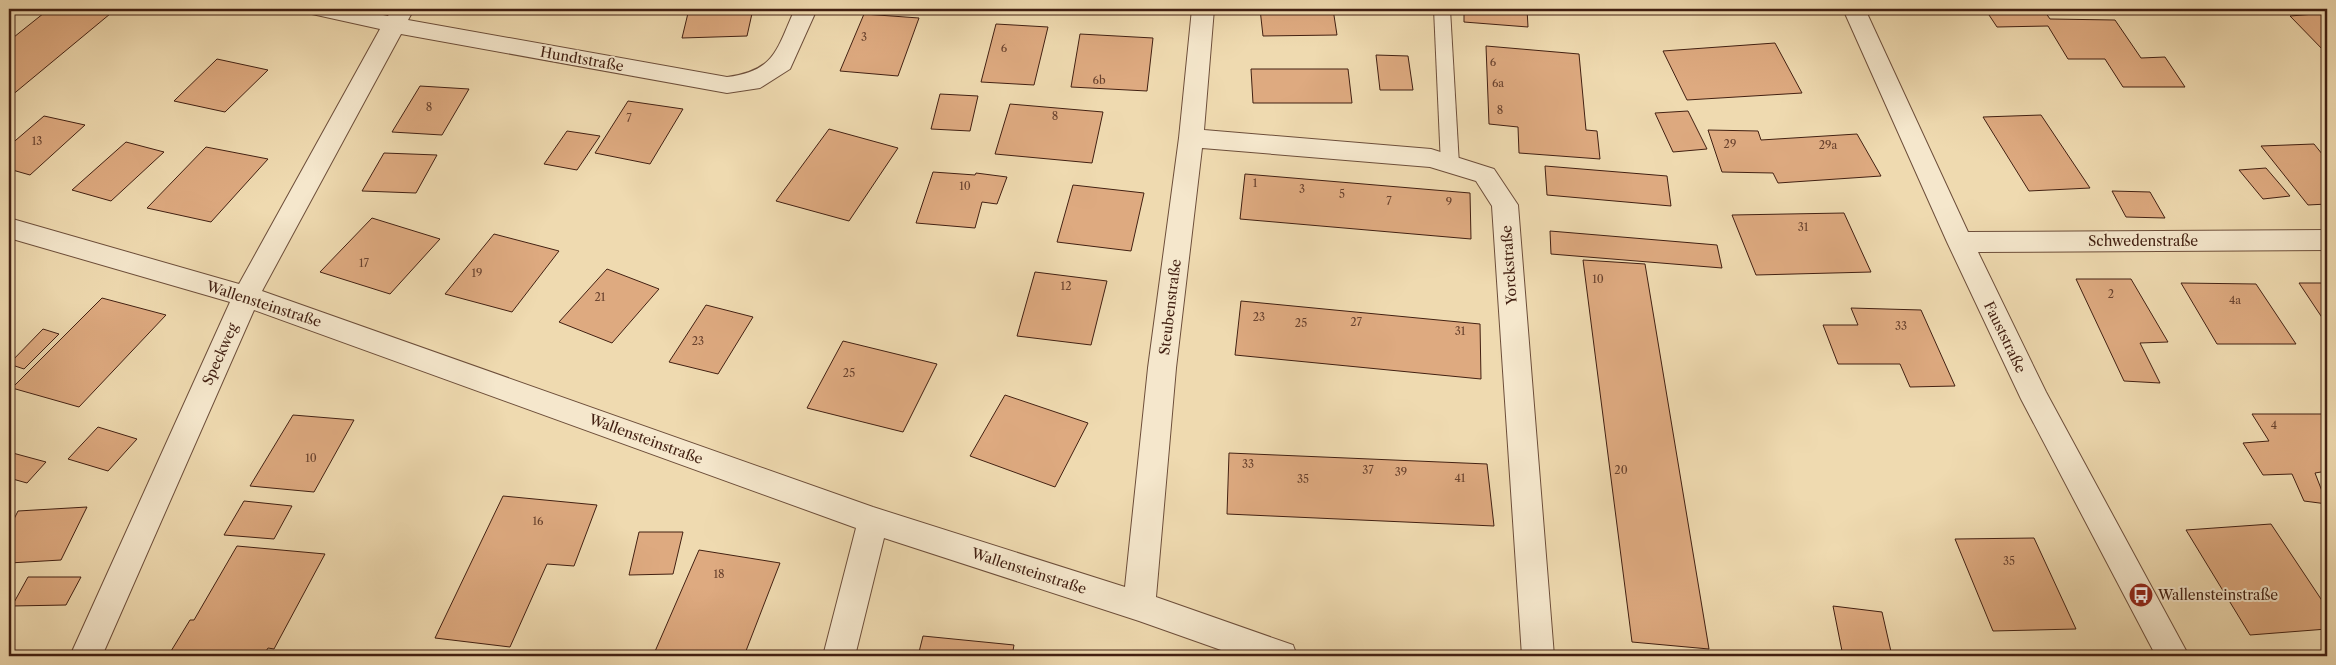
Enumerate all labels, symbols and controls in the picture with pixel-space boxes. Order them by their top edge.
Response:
house number: 3 [861,30,867,44]
house number: 6 [1001,41,1008,55]
street label: Hundtstraße [539,43,625,75]
house number: 6 [1490,55,1497,69]
house number: 6b [1092,73,1106,87]
house number: 6a [1492,76,1504,90]
house number: 8 [426,100,432,114]
house number: 8 [1497,103,1503,117]
house number: 8 [1052,109,1058,123]
house number: 7 [626,111,632,125]
house number: 13 [32,134,42,148]
house number: 29 [1724,137,1736,151]
house number: 29a [1819,138,1837,152]
house number: 1 [1253,176,1258,190]
house number: 10 [959,179,971,193]
house number: 3 [1299,182,1305,196]
house number: 5 [1339,187,1345,201]
house number: 7 [1386,194,1392,208]
house number: 9 [1446,195,1452,209]
house number: 31 [1798,220,1809,234]
street label: Yorckstraße [1497,224,1521,306]
street label: Schwedenstraße [2088,232,2198,250]
house number: 17 [359,256,370,270]
street label: Steubenstraße [1155,258,1185,356]
house number: 19 [471,266,483,280]
house number: 10 [1592,272,1604,286]
street label: Wallensteinstraße [203,277,324,331]
house number: 12 [1061,279,1071,293]
house number: 2 [2108,287,2114,301]
house number: 21 [595,290,606,304]
house number: 4a [2229,293,2241,307]
street label: Fauststraße [1980,298,2030,376]
house number: 23 [1253,310,1265,324]
house number: 27 [1350,315,1362,329]
house number: 25 [1295,316,1307,330]
street label: Speckweg [198,319,242,388]
house number: 33 [1895,319,1907,333]
house number: 31 [1455,324,1466,338]
house number: 23 [692,334,704,348]
house number: 25 [843,366,855,380]
street label: Wallensteinstraße [586,410,706,468]
house number: 4 [2271,418,2277,432]
house number: 10 [305,451,317,465]
house number: 33 [1242,457,1254,471]
house number: 37 [1362,463,1374,477]
house number: 20 [1614,463,1628,477]
house number: 39 [1395,465,1407,479]
house number: 41 [1455,471,1466,485]
house number: 35 [1297,472,1309,486]
house number: 16 [532,514,544,528]
street label: Wallensteinstraße [968,544,1089,598]
house number: 35 [2003,554,2015,568]
house number: 18 [713,567,725,581]
bus stop icon: Wallensteinstraße [2128,582,2154,608]
place label: Wallensteinstraße [2157,586,2278,604]

